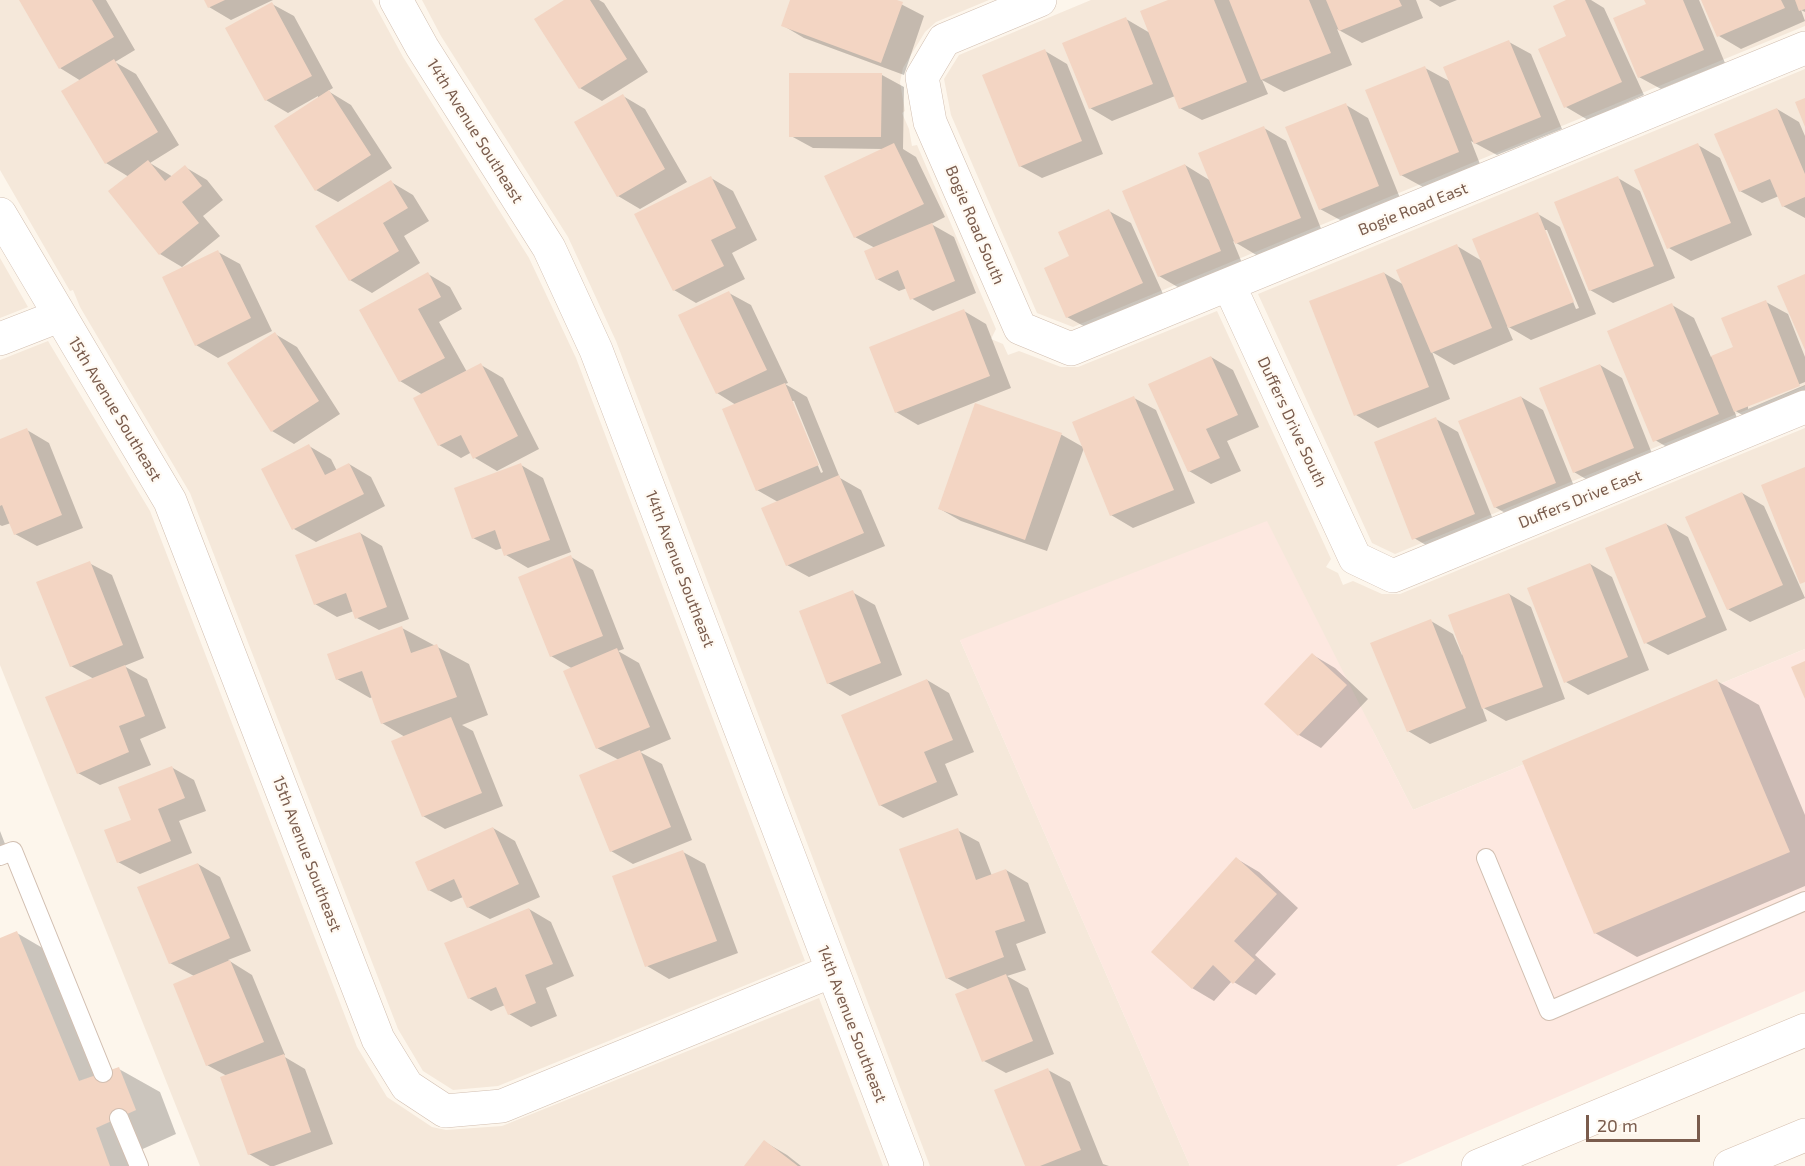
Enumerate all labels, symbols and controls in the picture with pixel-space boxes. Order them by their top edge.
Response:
street label: 14th Avenue Southeast [423,55,527,207]
street label: Bogie Road South [941,163,1009,287]
street label: Bogie Road East [1355,178,1471,240]
street label: 15th Avenue Southeast [64,333,166,485]
street label: Duffers Drive South [1253,354,1331,490]
street label: Duffers Drive East [1516,466,1644,532]
street label: 14th Avenue Southeast [641,488,719,650]
street label: 15th Avenue Southeast [268,773,346,935]
street label: 14th Avenue Southeast [813,943,891,1105]
scale bar [1589,1103,1703,1141]
text: 20 m [1597,1114,1638,1136]

